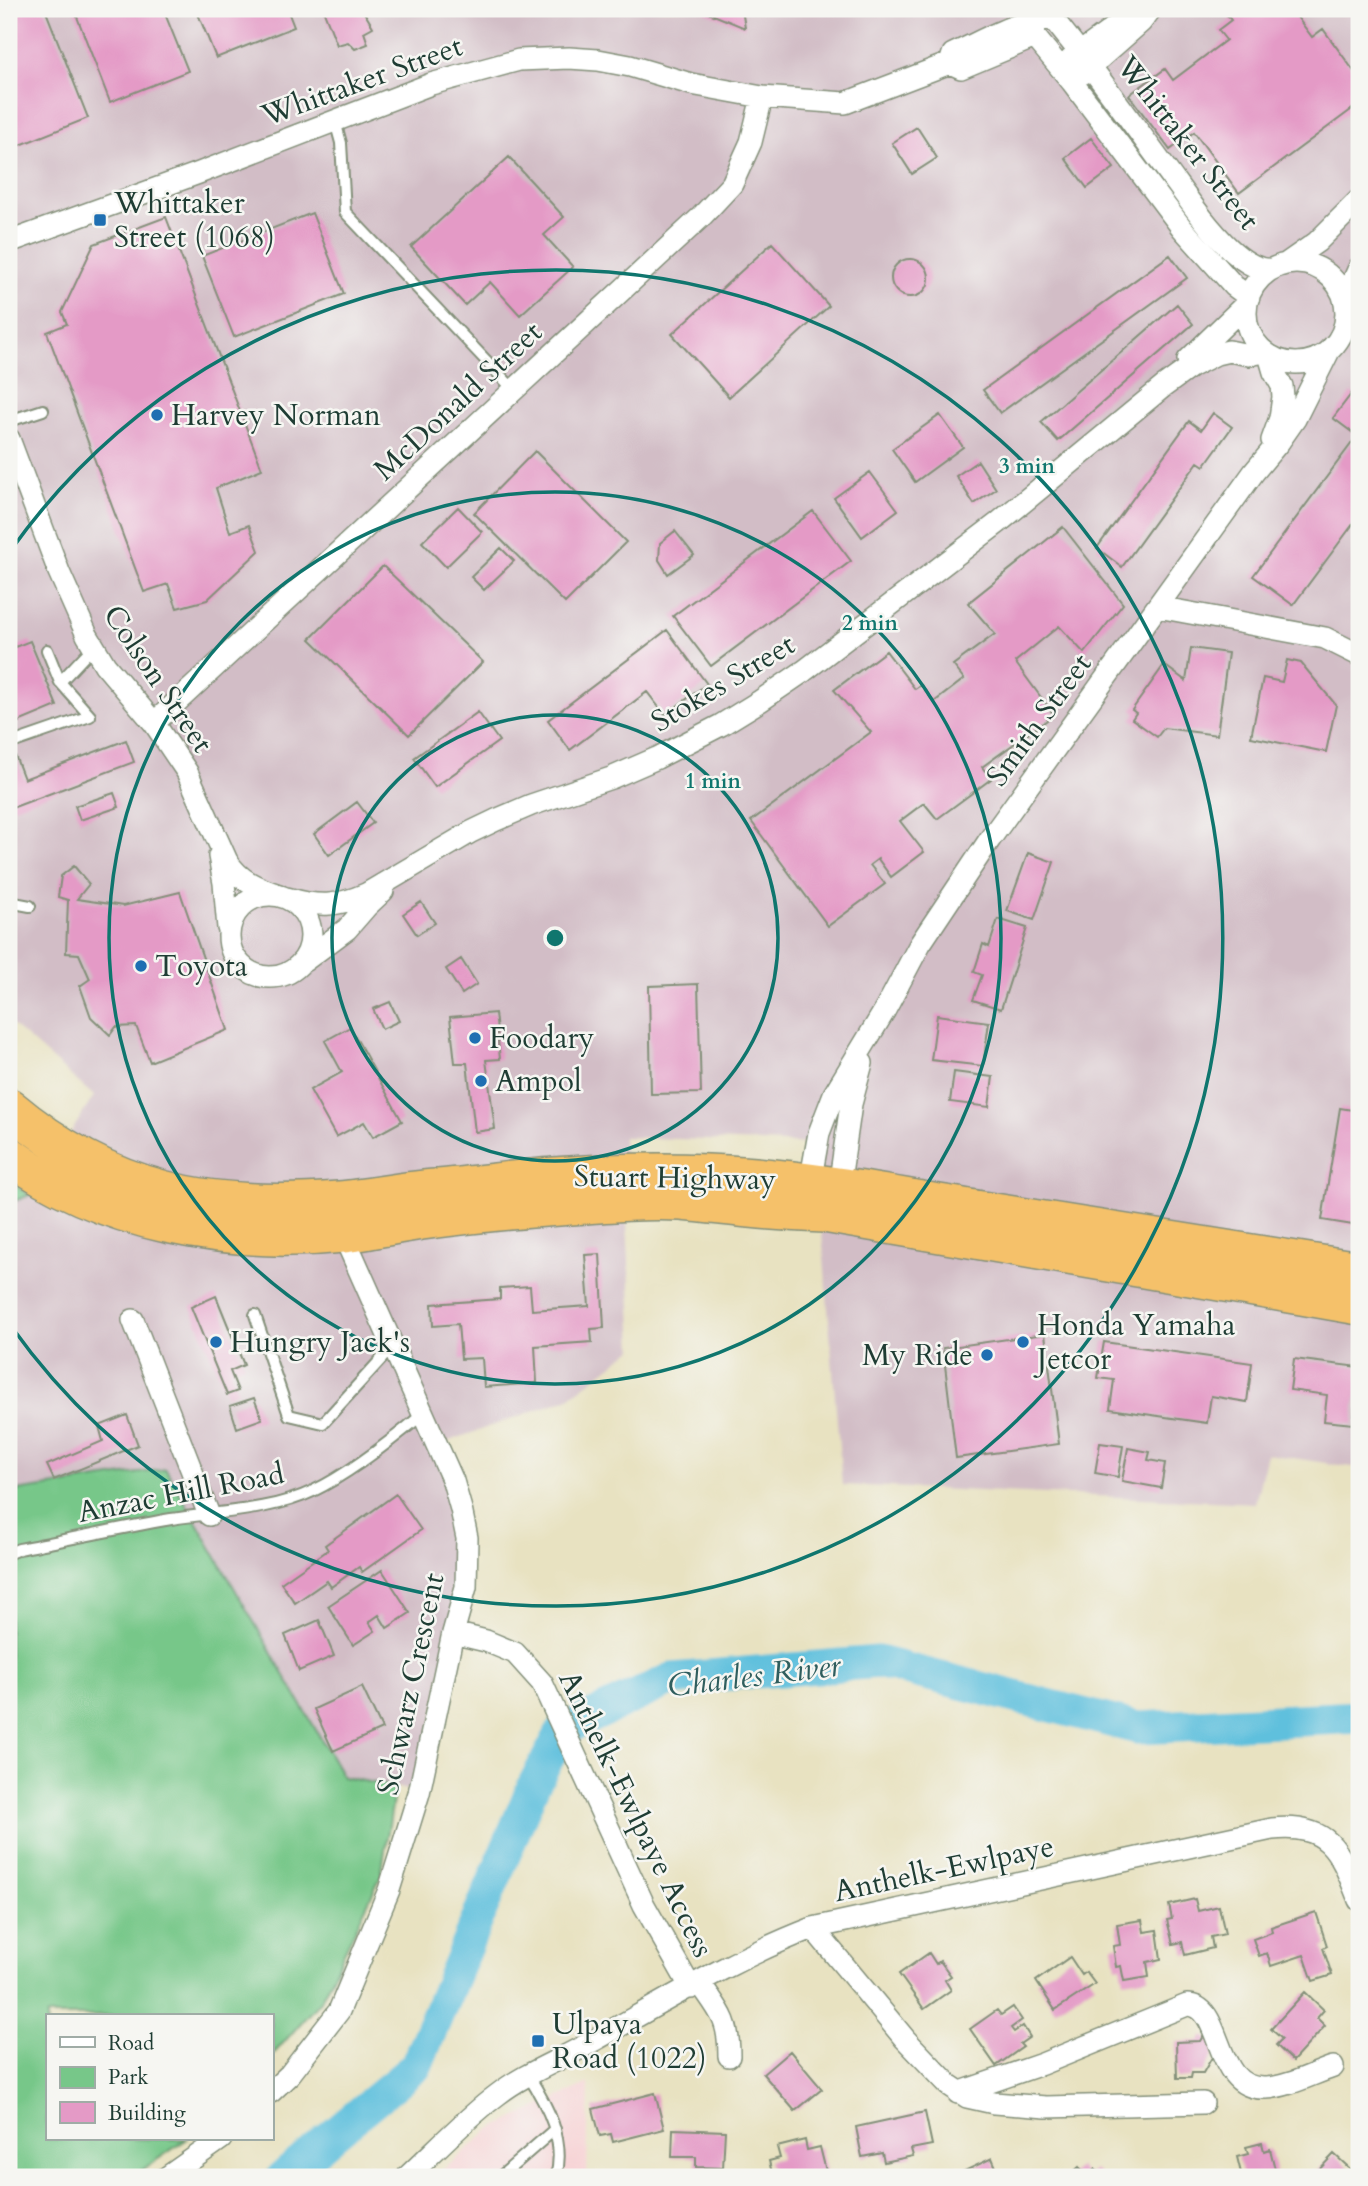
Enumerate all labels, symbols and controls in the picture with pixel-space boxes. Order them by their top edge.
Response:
street label: Whittaker Street [255,26,469,137]
street label: Whittaker Street [1106,47,1269,239]
place label: Whittaker Street (1068) [113,183,275,258]
marker: Whittaker Street (1068) [92,212,108,228]
street label: McDonald Street [365,312,551,490]
place label: Harvey Norman [171,395,381,436]
marker: Harvey Norman [149,407,165,423]
text: 3 min [999,452,1055,481]
street label: Colson Street [93,597,223,761]
text: 2 min [842,609,898,638]
street label: Stokes Street [644,624,803,742]
street label: Smith Street [977,645,1101,795]
text: 1 min [685,767,741,796]
centre of rings [543,926,567,950]
place label: Toyota [155,946,248,987]
marker: Toyota [133,958,149,974]
place label: Foodary [489,1018,594,1059]
marker: Foodary [467,1030,483,1046]
place label: Ampol [495,1061,582,1102]
marker: Ampol [473,1073,489,1089]
street label: Stuart Highway [574,1156,777,1200]
place label: Honda Yamaha Jetcor [1033,1305,1235,1380]
place label: Hungry Jack's [230,1322,410,1363]
marker: Hungry Jack's [208,1334,224,1350]
marker: Honda Yamaha Jetcor [1015,1334,1031,1350]
place label: My Ride [862,1335,973,1376]
marker: My Ride [979,1347,995,1363]
street label: Anzac Hill Road [74,1453,288,1533]
street label: Schwarz Crescent [367,1569,455,1799]
water label: Charles River [665,1643,845,1708]
street label: Anthelk-Ewlpaye Access [549,1664,723,1964]
street label: Anthelk-Ewlpaye [830,1826,1058,1912]
place label: Ulpaya Road (1022) [552,2004,707,2079]
legend [46,2014,273,2140]
text: Road [108,2029,154,2058]
marker: Ulpaya Road (1022) [530,2033,546,2049]
text: Park [108,2063,149,2092]
text: Building [108,2099,186,2128]

